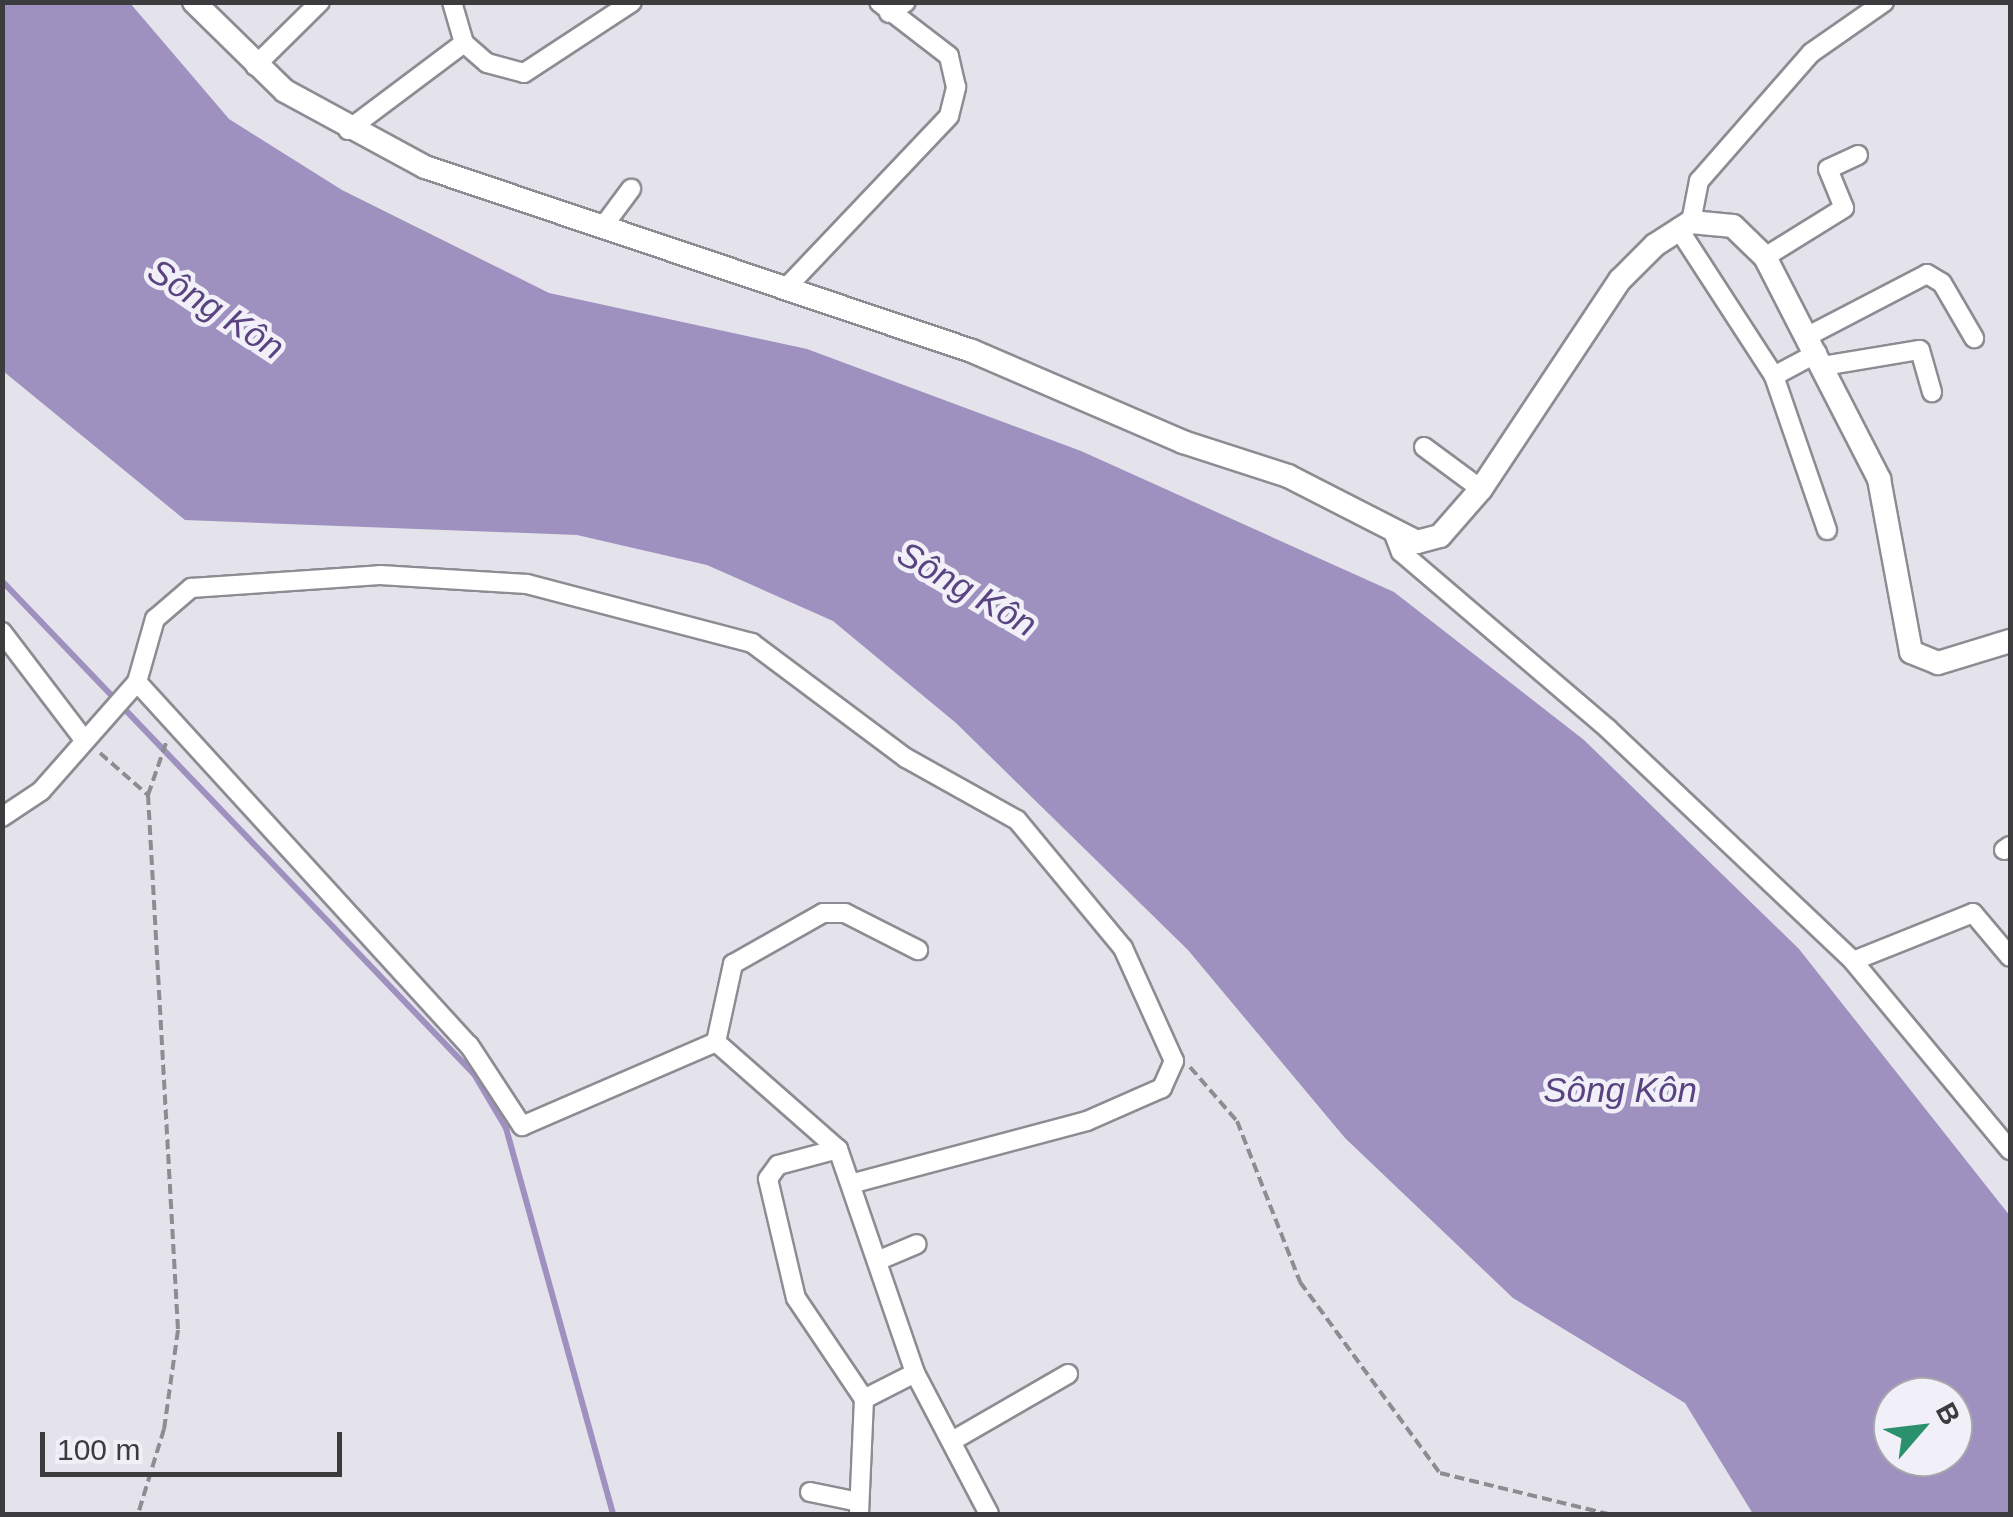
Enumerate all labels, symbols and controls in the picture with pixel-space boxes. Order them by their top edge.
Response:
water label: Sông Kôn [140,250,292,368]
water label: Sông Kôn [890,532,1044,646]
water label: Sông Kôn [1543,1069,1697,1111]
north arrow [1873,1377,1973,1477]
text: B [1930,1397,1967,1430]
scale bar [45,1412,348,1474]
text: 100 m [57,1433,140,1466]

